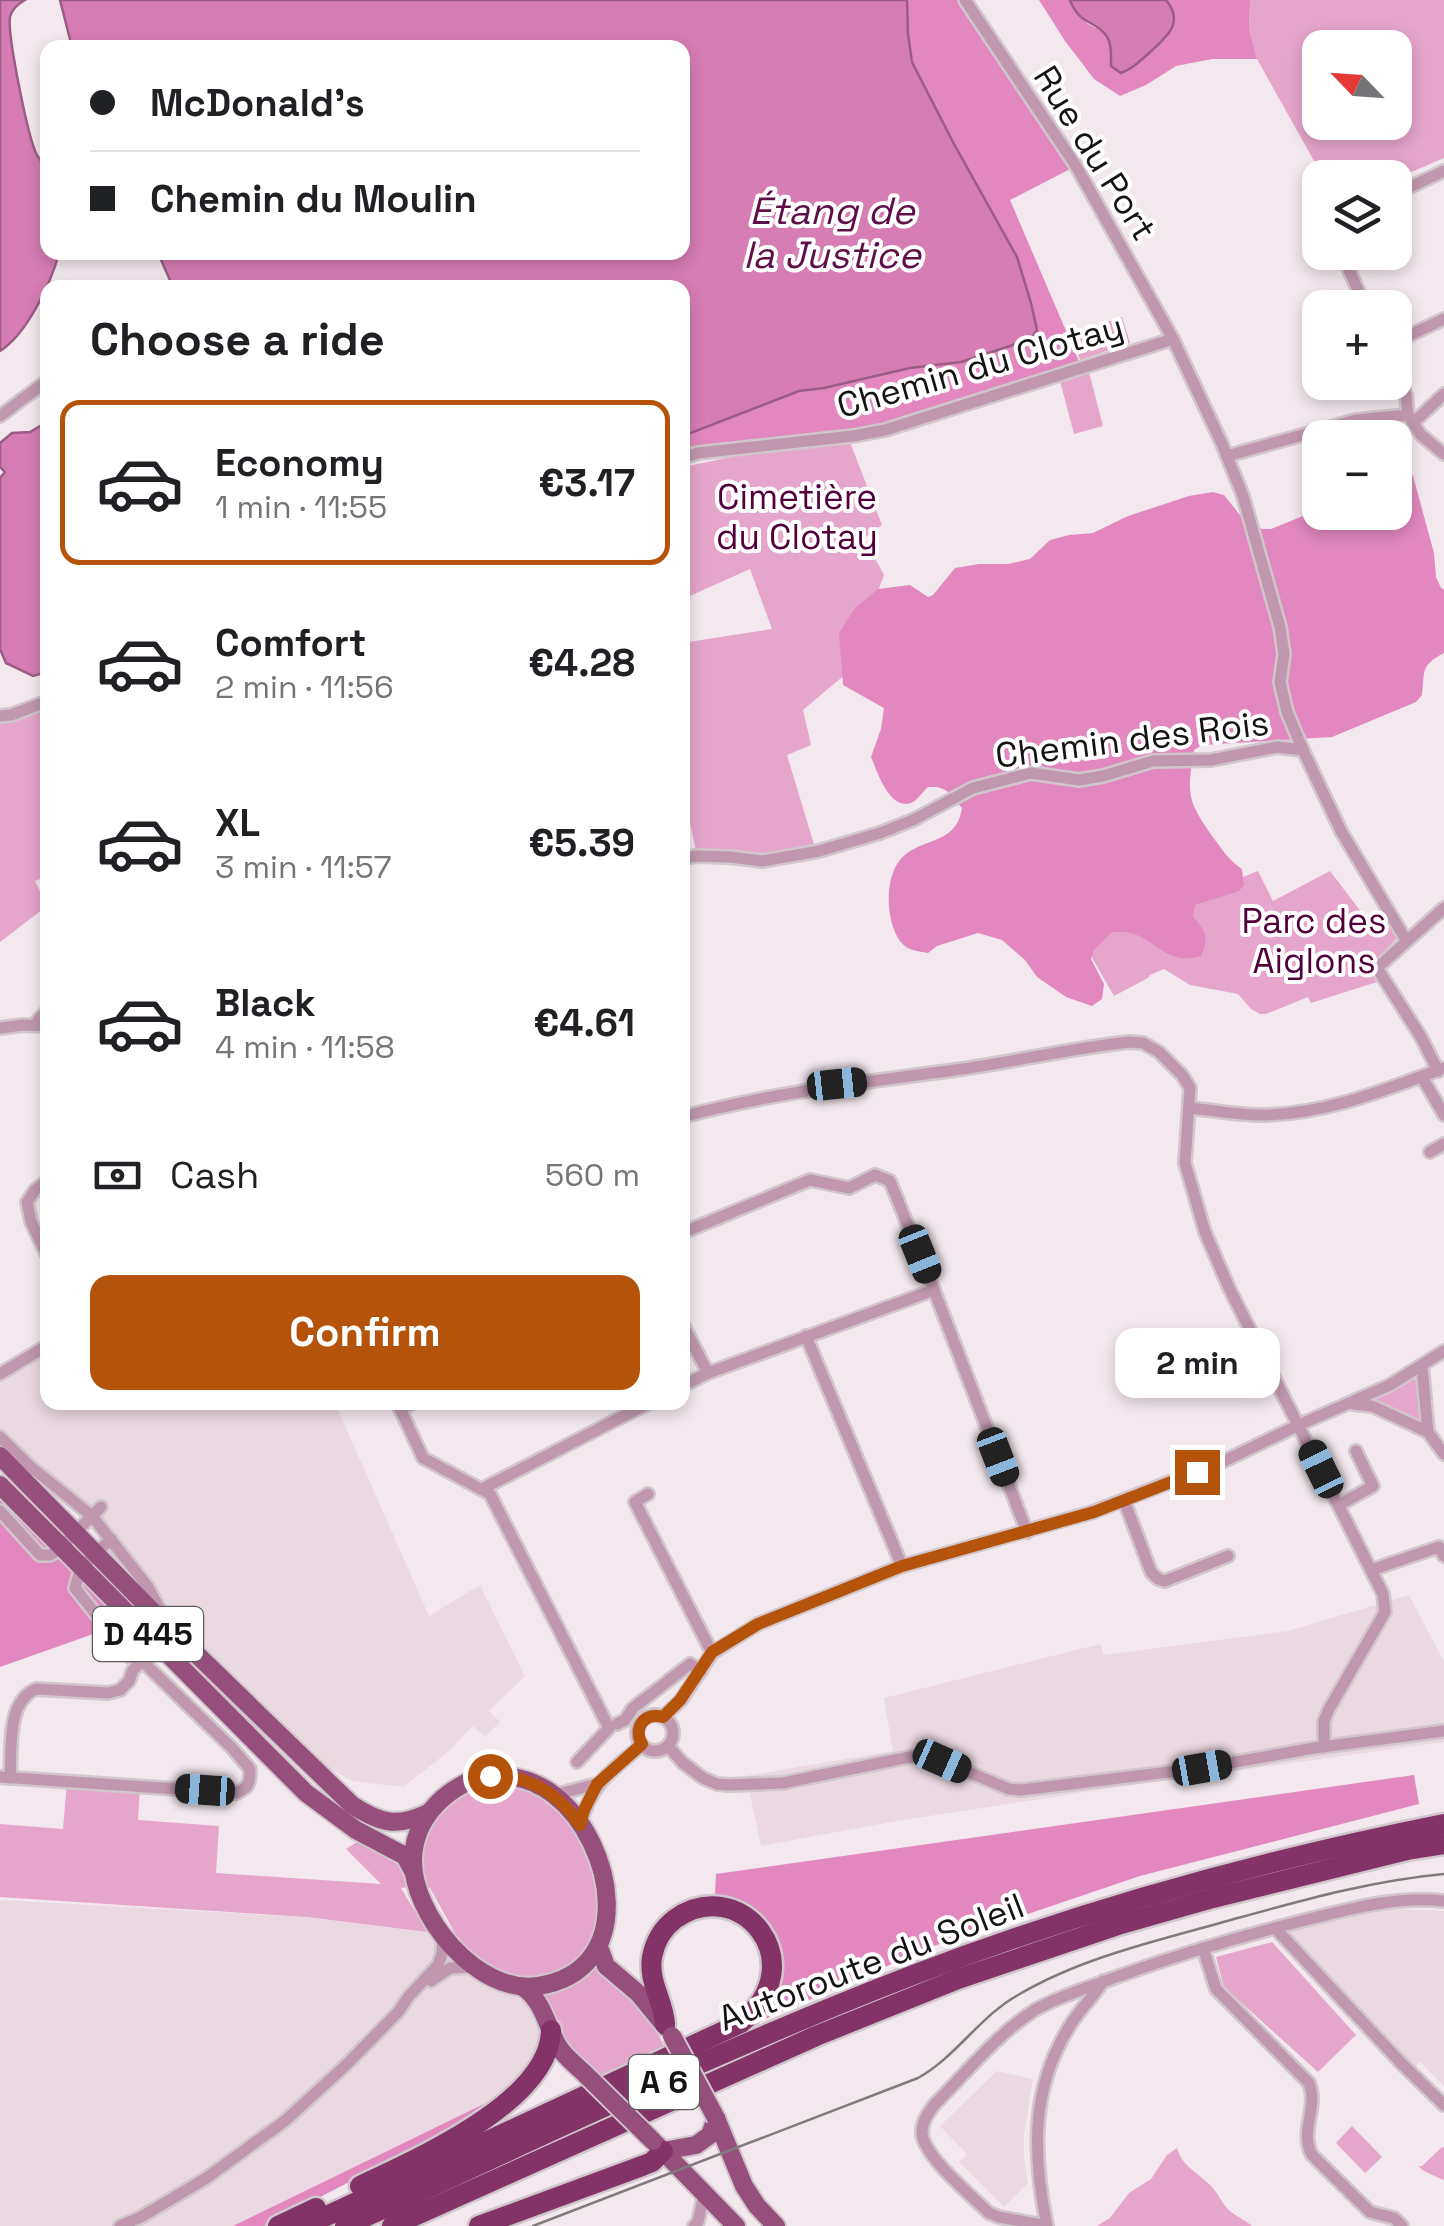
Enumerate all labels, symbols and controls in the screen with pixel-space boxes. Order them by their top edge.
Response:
north arrow [1302,30,1412,140]
map controls [1302,30,1412,530]
street label: Rue du Port [1024,58,1166,248]
text: McDonald's [150,79,365,127]
button: layers [1302,160,1412,270]
text: Chemin du Moulin [150,175,477,223]
water label: Étang de la Justice [743,187,922,279]
button: + [1302,290,1412,400]
street label: Chemin du Clotay [832,304,1128,428]
text: Choose a ride [90,311,385,368]
button: − [1302,420,1412,530]
icon: car [95,438,185,528]
text: Economy [215,439,384,487]
text: €3.17 [539,459,635,507]
park label: Cimetière du Clotay [716,475,878,559]
text: 1 min · 11:55 [215,487,387,527]
icon: car [95,618,185,708]
text: Comfort [215,619,366,667]
text: €4.28 [528,639,635,687]
text: 2 min · 11:56 [215,667,394,707]
street label: Chemin des Rois [993,700,1271,778]
icon: car [95,798,185,888]
text: XL [215,799,260,847]
text: €5.39 [529,819,635,867]
text: 3 min · 11:57 [215,847,392,887]
park label: Parc des Aiglons [1242,899,1386,983]
icon: car [95,978,185,1068]
text: Black [215,979,316,1027]
text: €4.61 [534,999,635,1047]
text: 4 min · 11:58 [215,1027,395,1067]
car [806,1066,868,1102]
icon: cash [90,1148,145,1203]
text: Cash [170,1151,259,1199]
text: 560 m [545,1155,640,1195]
car [895,1221,945,1287]
button: Confirm [90,1275,640,1390]
callout: 2 min [1114,1327,1280,1397]
text: 2 min [1156,1343,1239,1383]
car [973,1424,1023,1490]
car [1294,1435,1348,1503]
route end [1175,1450,1220,1495]
road number: D 445 [93,1607,203,1661]
car [908,1735,976,1787]
car [1170,1748,1234,1788]
route start [468,1754,513,1799]
car [174,1773,236,1807]
street label: Autoroute du Soleil [712,1883,1030,2041]
road number: A 6 [629,2055,699,2109]

